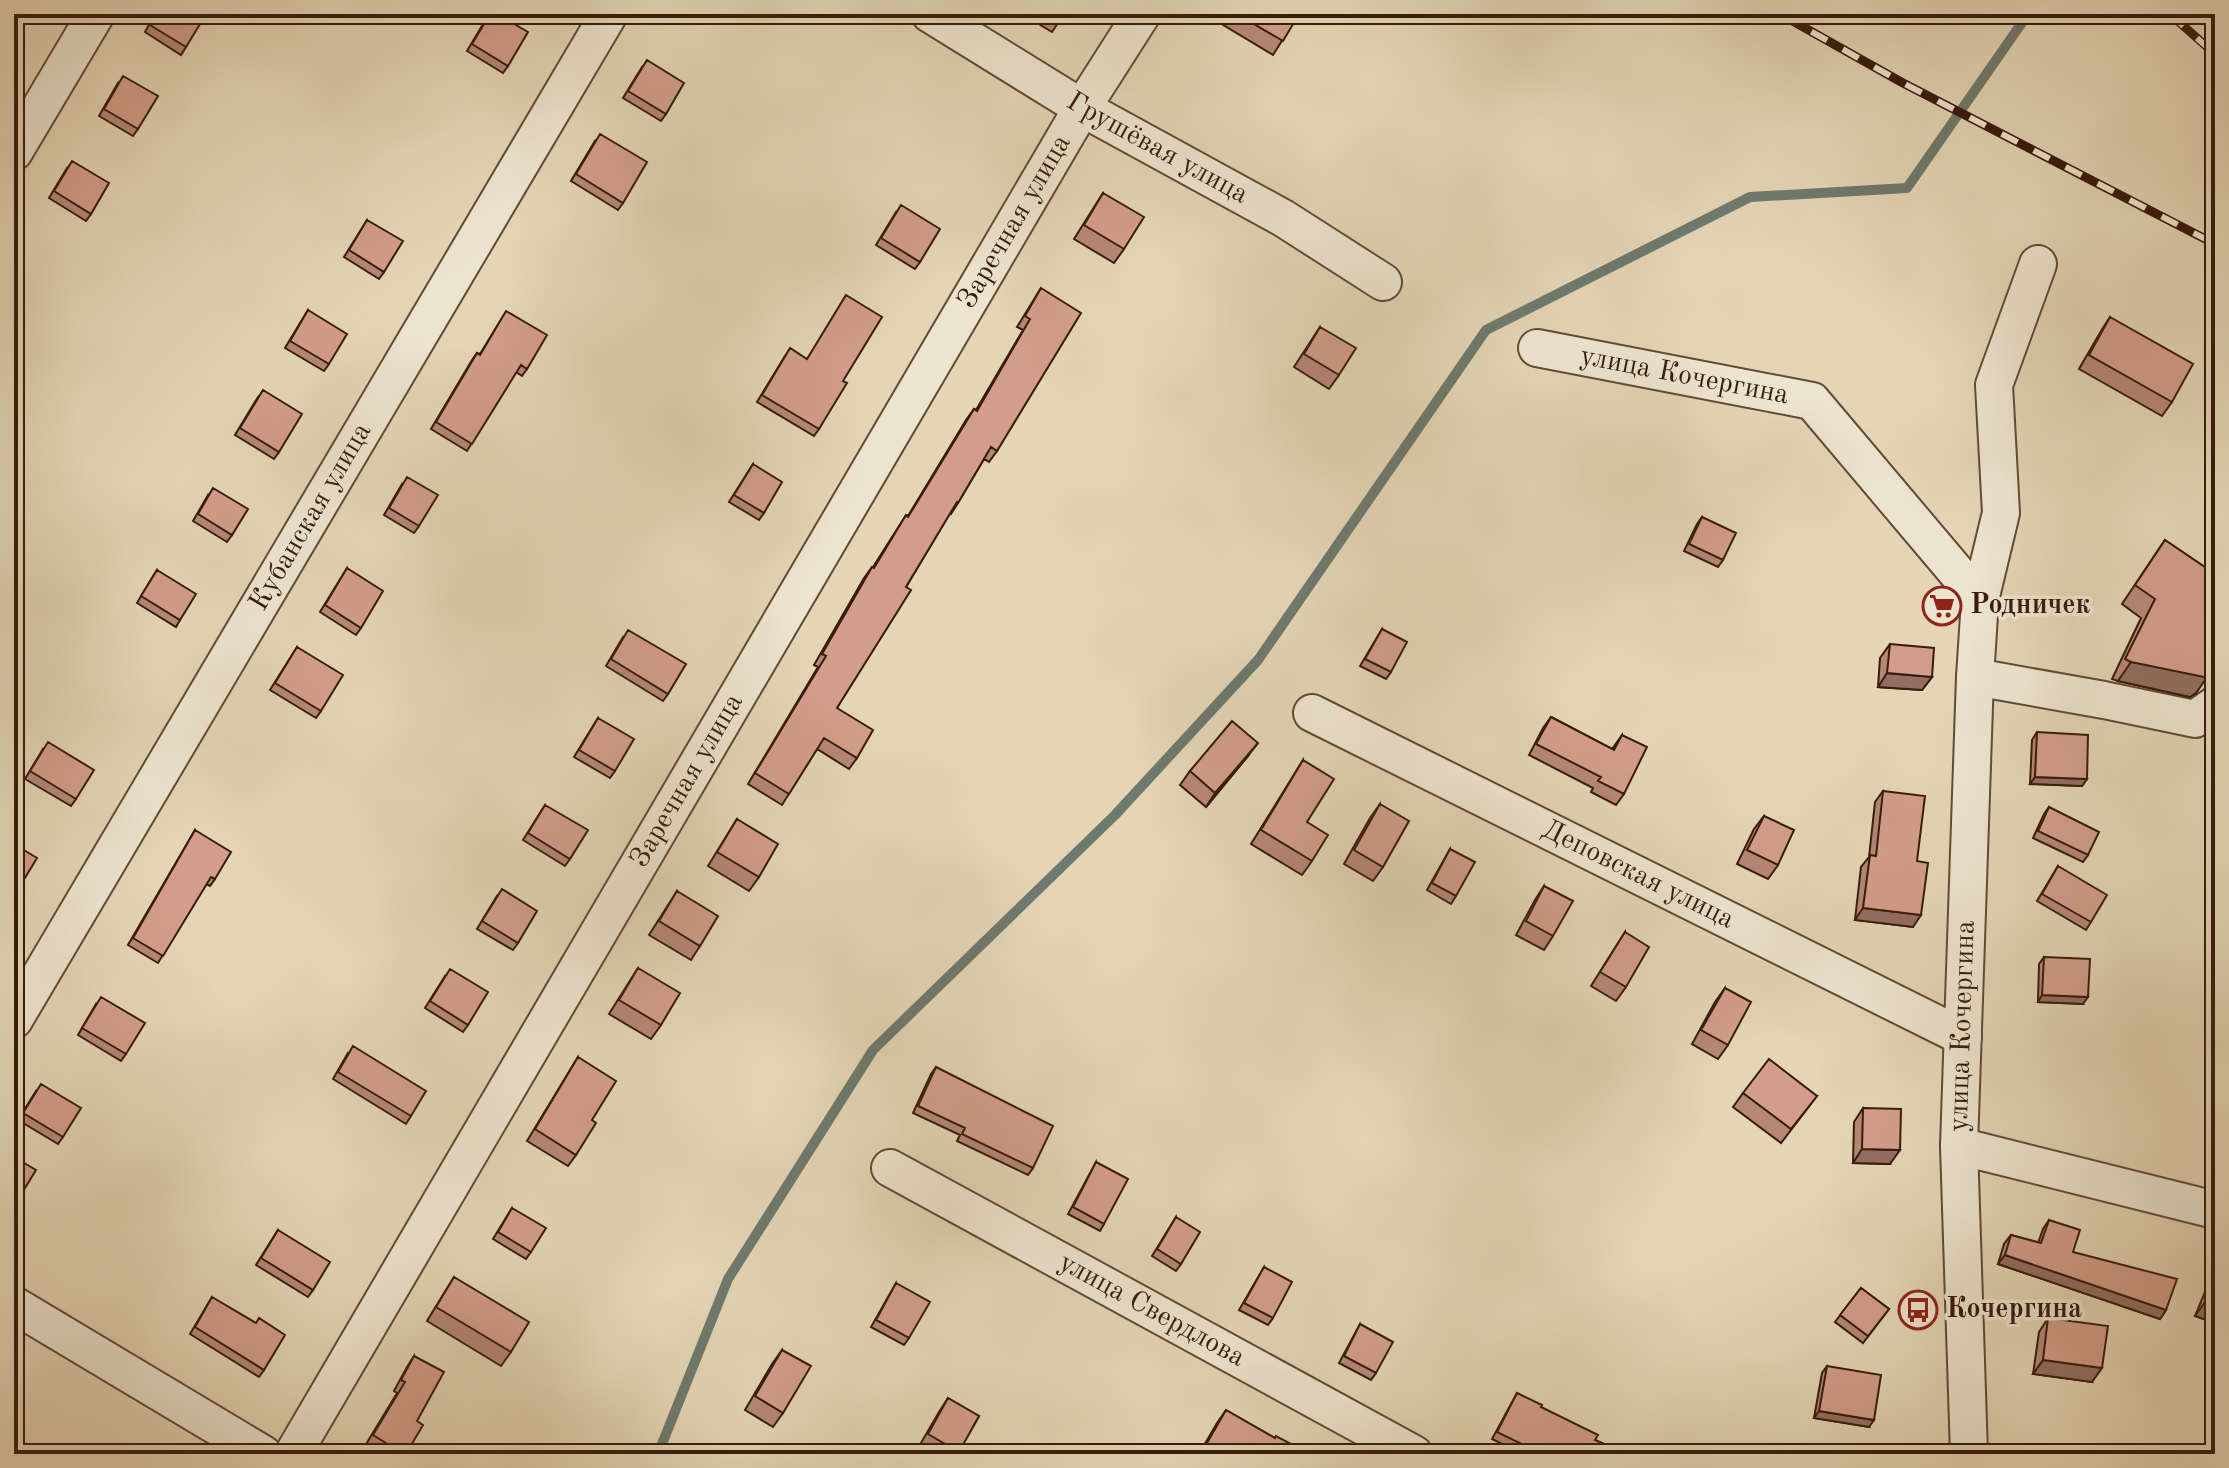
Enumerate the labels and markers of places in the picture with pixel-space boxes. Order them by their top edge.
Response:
supermarket icon: Родничек [1921,585,1963,627]
place label: Родничек [1970,592,2091,620]
bus stop icon: Кочергина [1897,1289,1939,1331]
place label: Кочергина [1946,1295,2082,1324]

